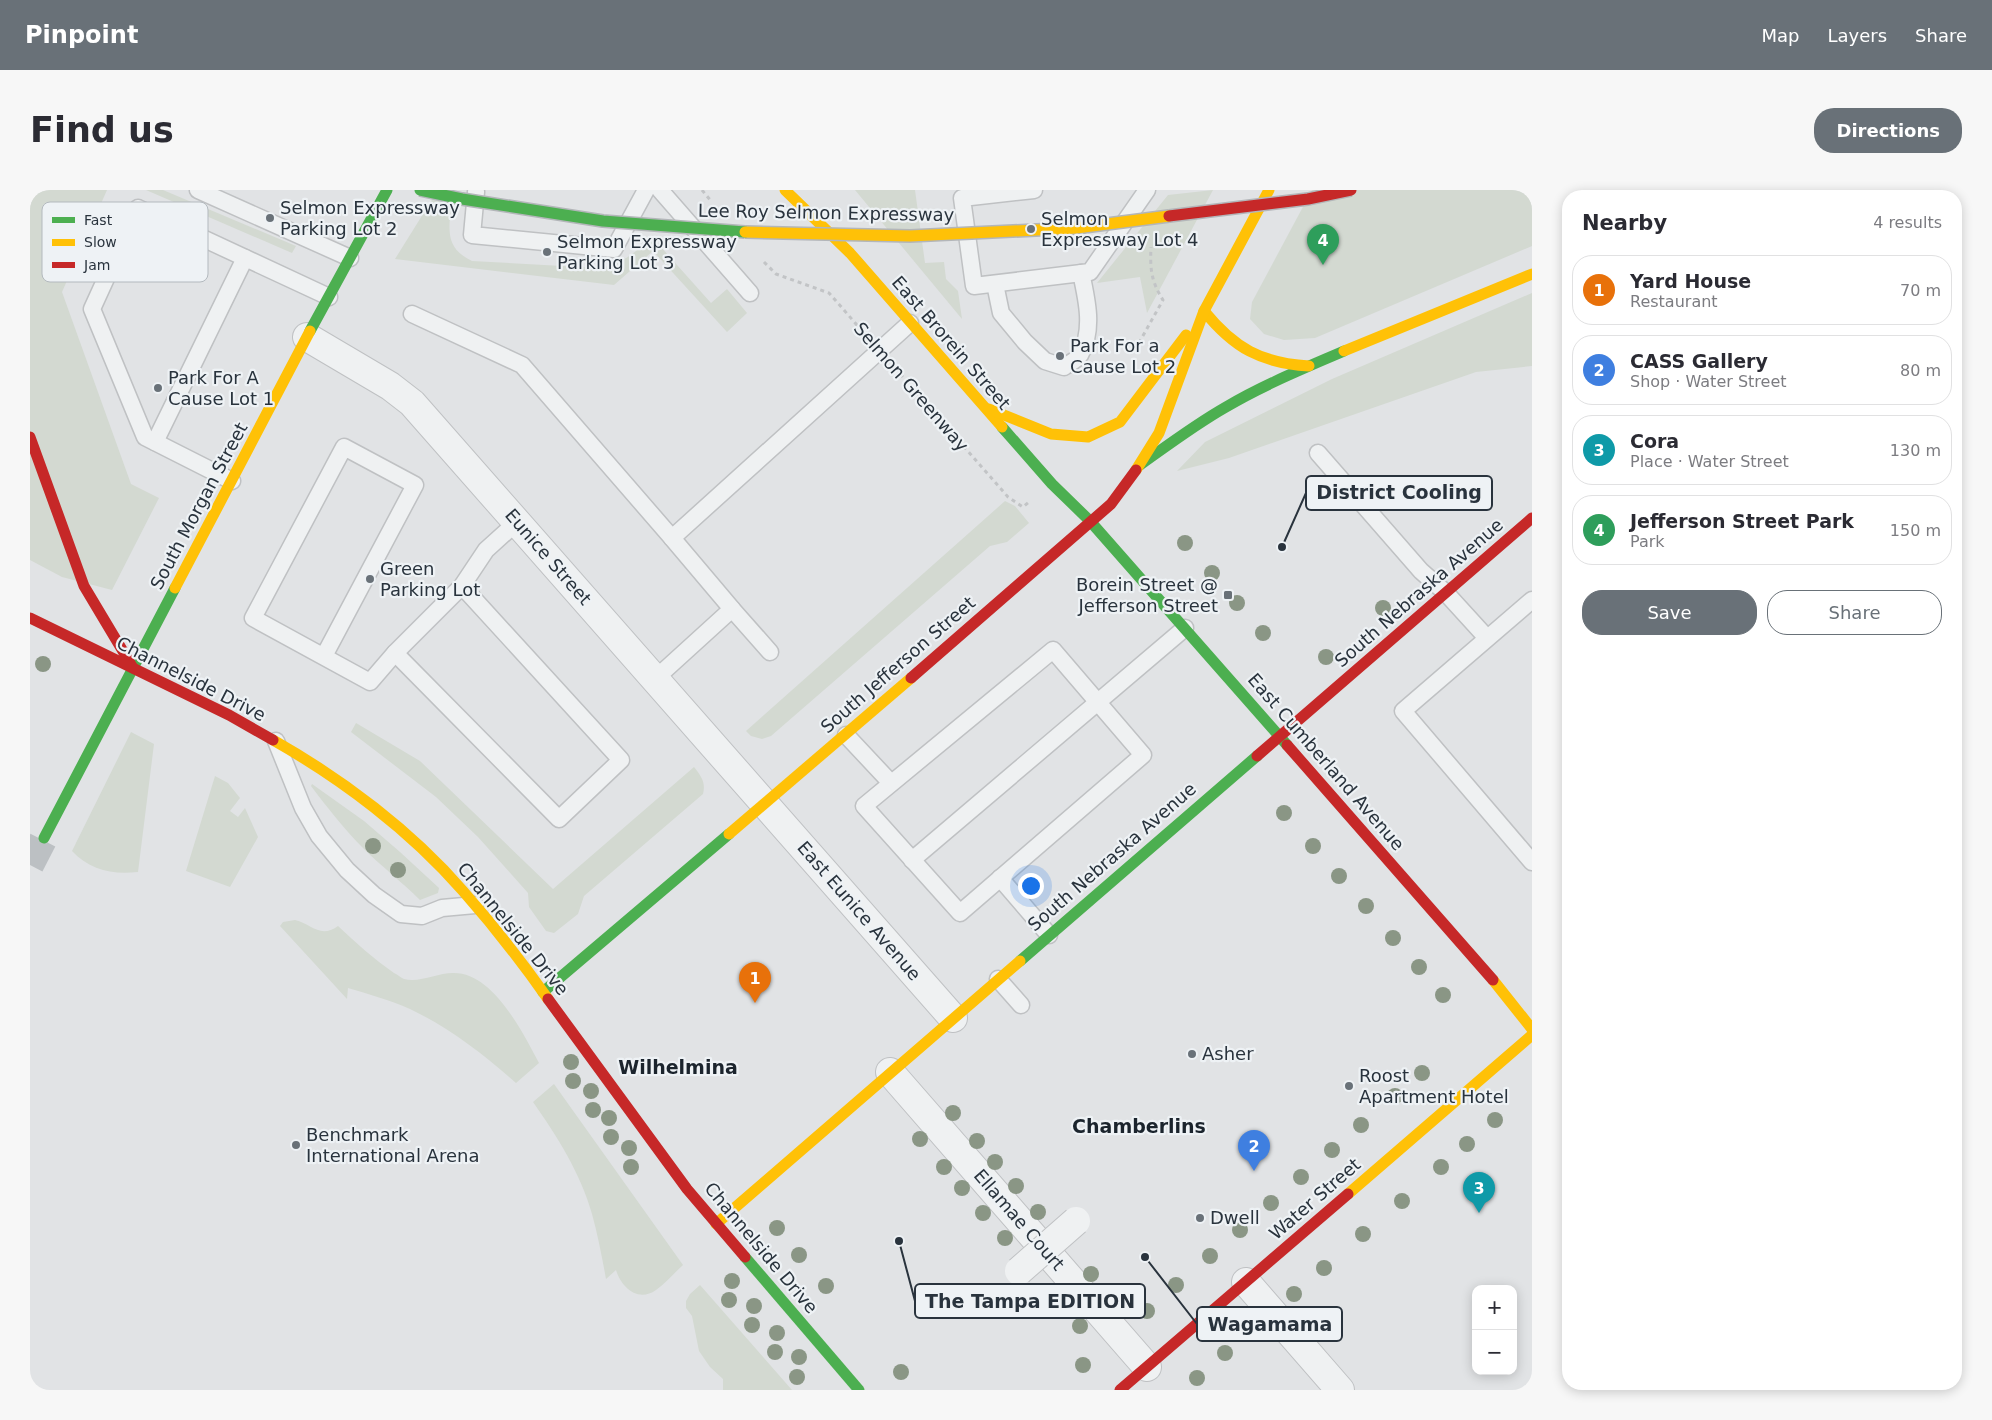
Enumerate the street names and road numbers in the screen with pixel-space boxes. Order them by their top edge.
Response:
street label: Lee Roy Selmon Expressway [698,200,955,225]
street label: East Brorein Street [888,272,1015,414]
street label: Selmon Greenway [850,318,973,456]
street label: South Morgan Street [146,419,251,593]
street label: Eunice Street [501,504,596,609]
street label: South Nebraska Avenue [1330,514,1507,671]
street label: South Jefferson Street [816,592,979,737]
street label: Channelside Drive [113,632,269,725]
street label: East Cumberland Avenue [1244,669,1409,854]
street label: South Nebraska Avenue [1023,778,1200,935]
street label: East Eunice Avenue [793,837,925,984]
street label: Channelside Drive [453,858,573,999]
street label: Water Street [1265,1153,1364,1244]
street label: Ellamae Court [970,1165,1069,1275]
street label: Channelside Drive [700,1178,822,1317]

